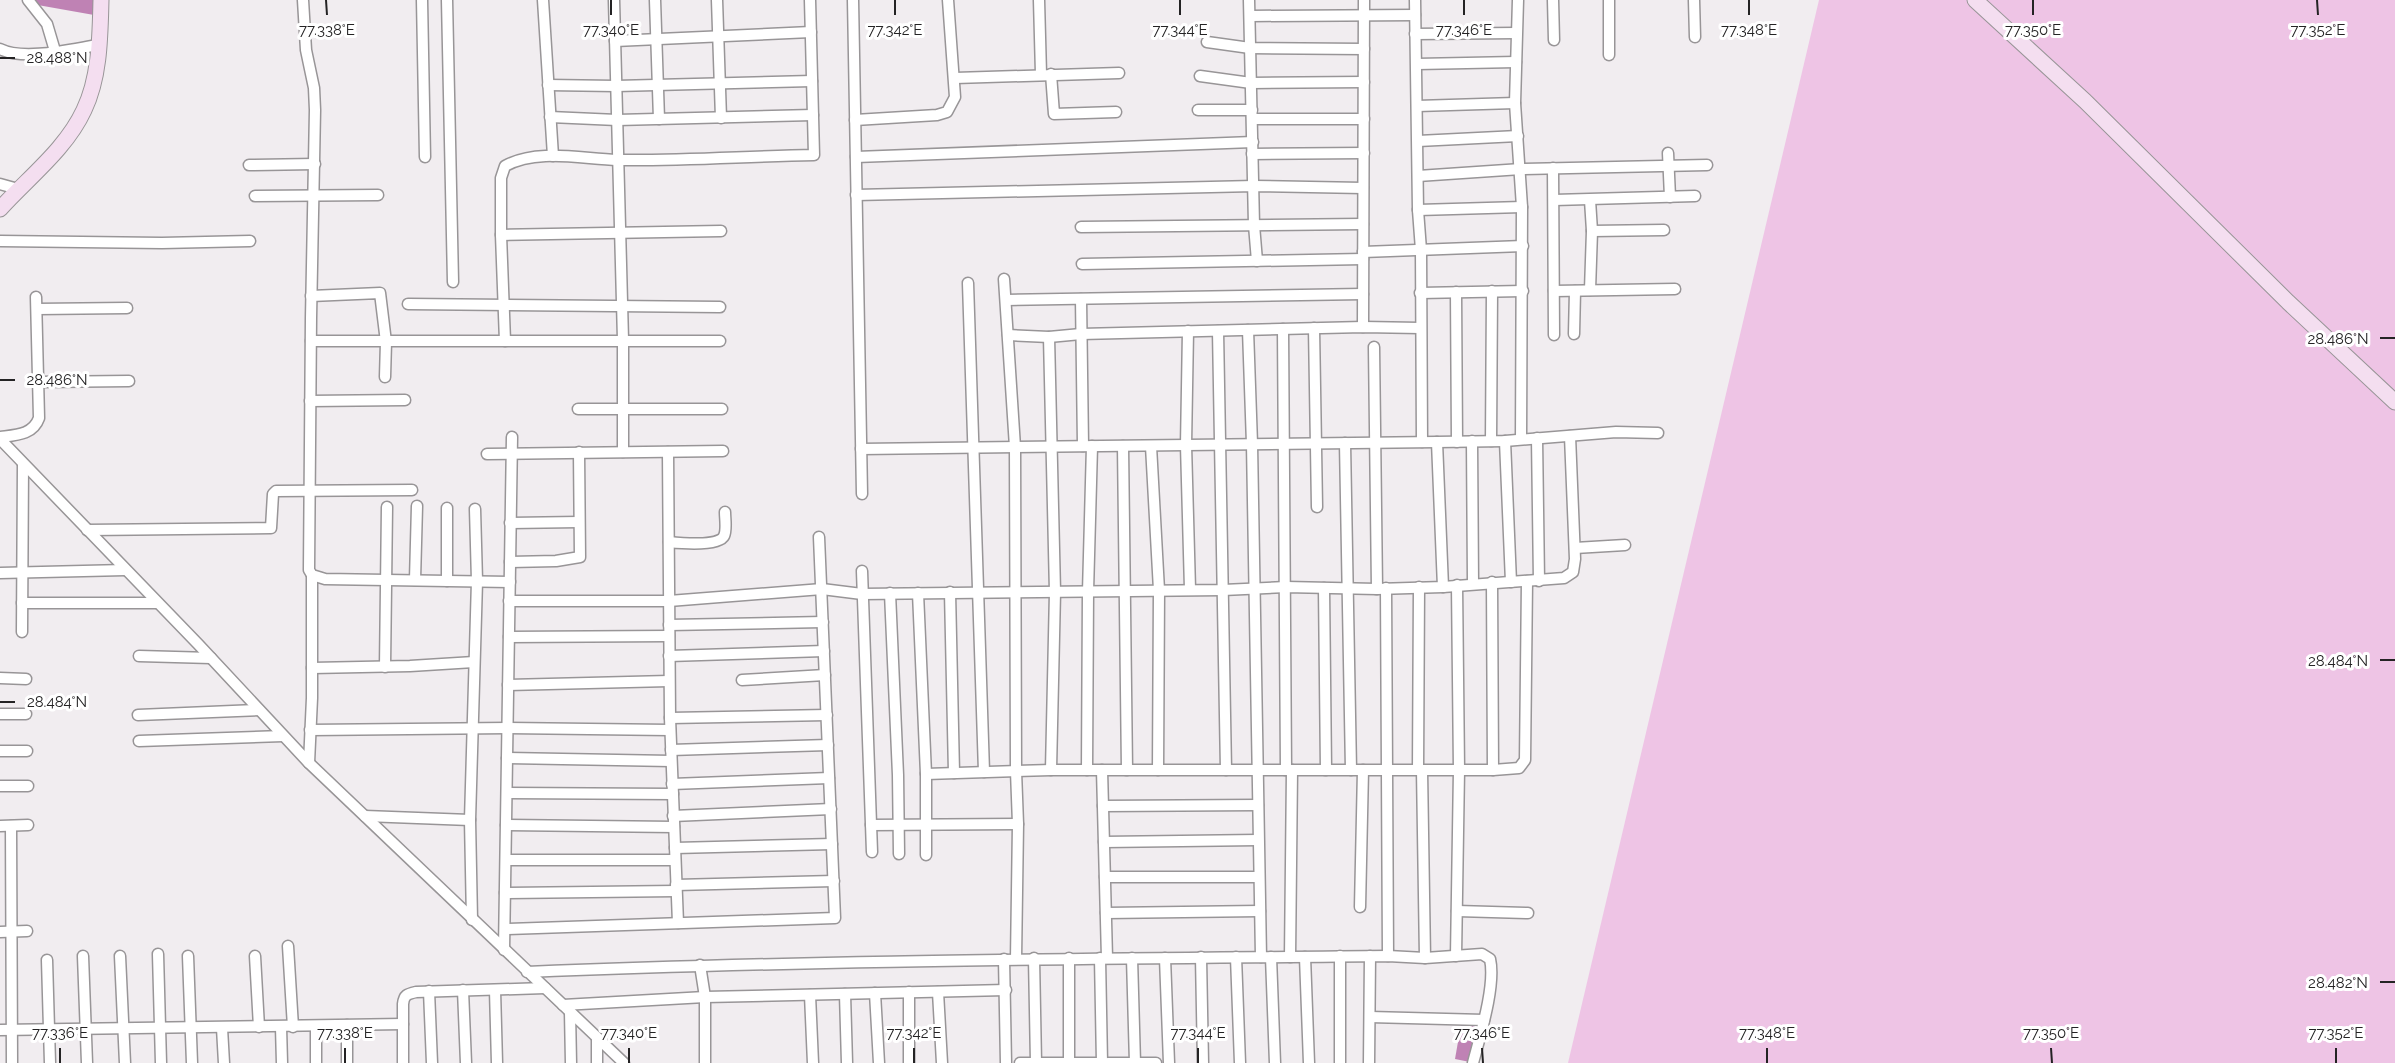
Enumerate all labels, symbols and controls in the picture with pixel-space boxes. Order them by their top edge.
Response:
text: 77.338°E [299,21,355,39]
text: 77.340°E [583,21,639,39]
text: 77.342°E [868,21,922,39]
text: 77.344°E [1152,21,1208,39]
text: 77.346°E [1436,21,1492,39]
text: 77.348°E [1721,21,1777,39]
text: 77.350°E [2005,21,2061,39]
text: 77.352°E [2291,21,2345,39]
text: 28.488°N [26,49,88,67]
text: 28.486°N [2307,330,2369,348]
text: 28.486°N [26,371,88,389]
text: 28.484°N [2308,652,2368,670]
text: 28.484°N [27,693,87,711]
text: 28.482°N [2308,974,2368,992]
text: 77.336°E [32,1024,88,1042]
text: 77.338°E [317,1024,373,1042]
text: 77.340°E [601,1024,657,1042]
text: 77.342°E [887,1024,941,1042]
text: 77.344°E [1170,1024,1226,1042]
text: 77.346°E [1454,1024,1510,1042]
text: 77.348°E [1739,1024,1795,1042]
text: 77.350°E [2023,1024,2079,1042]
text: 77.352°E [2309,1024,2363,1042]

